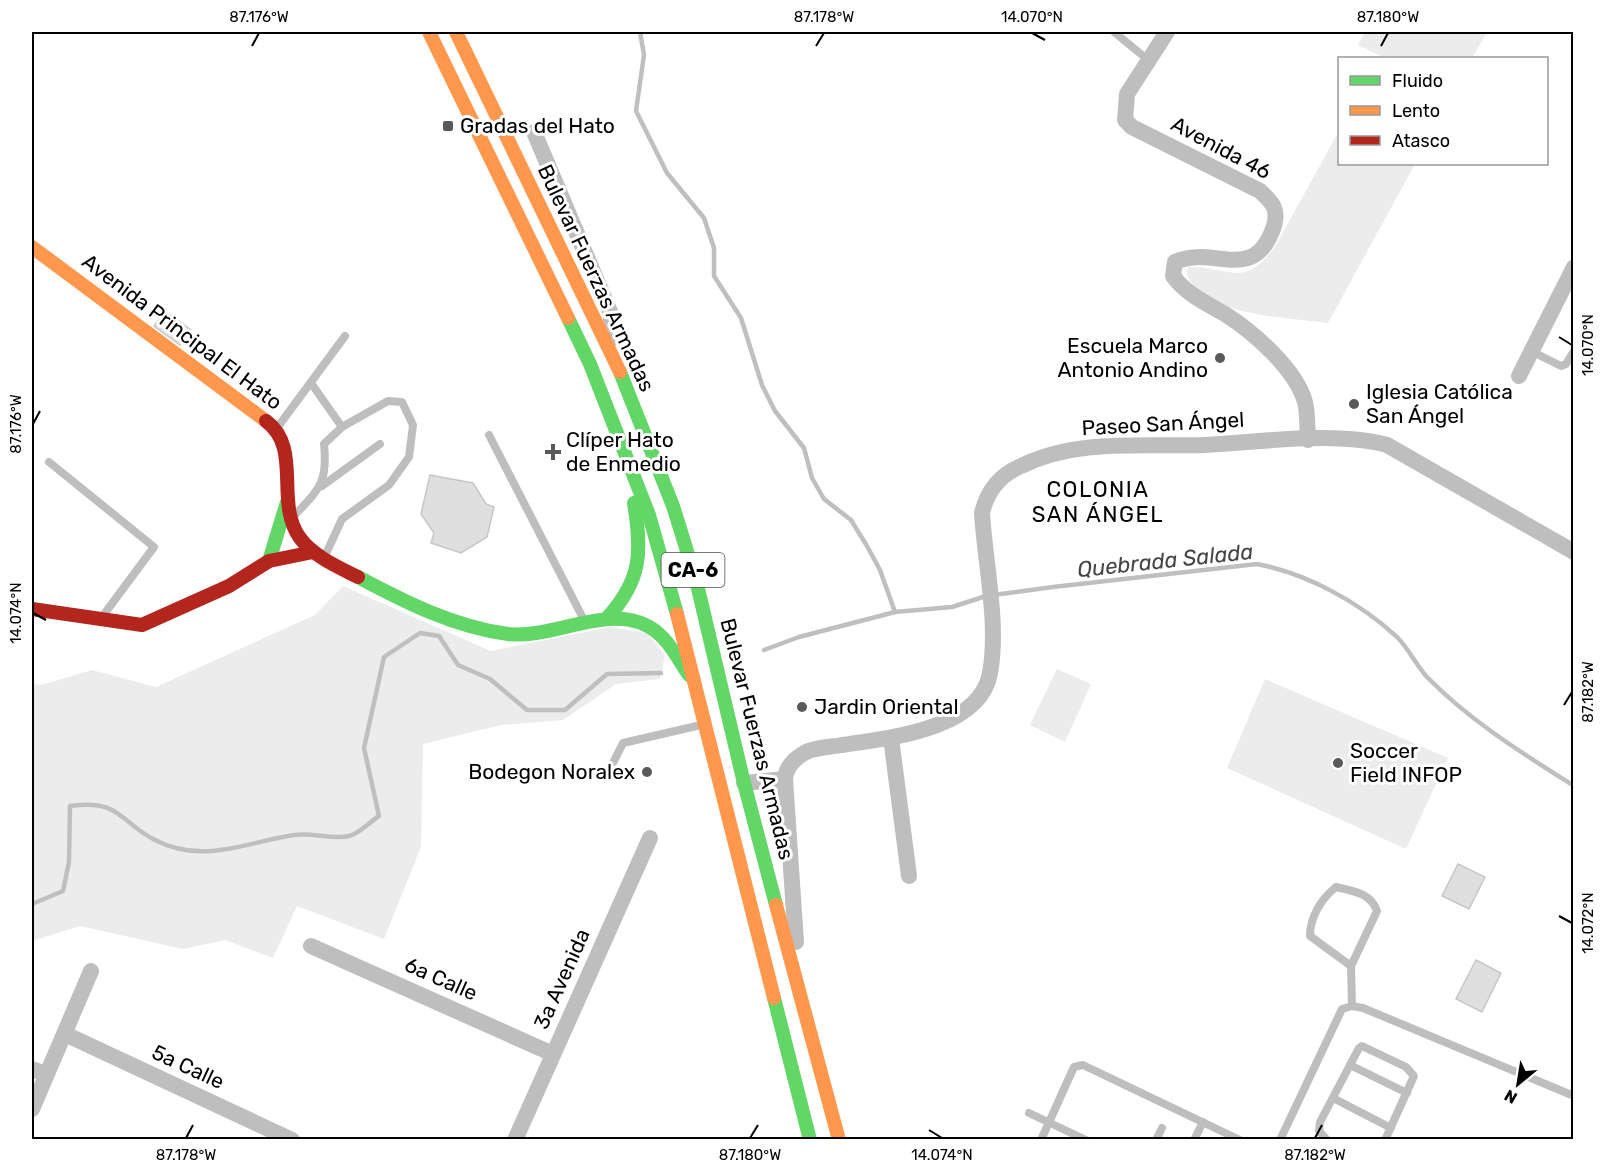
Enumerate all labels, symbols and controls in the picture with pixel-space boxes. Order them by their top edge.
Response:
text: 87.176°W [229,8,289,26]
text: 87.178°W [794,8,854,26]
text: 14.070°N [1001,8,1063,26]
text: 87.180°W [1357,8,1419,26]
legend [1338,57,1548,165]
text: Fluido [1392,70,1443,92]
text: Lento [1392,100,1440,122]
street label: Avenida 46 [1167,111,1275,184]
place label: Gradas del Hato [460,113,615,138]
marker: Gradas del Hato [441,119,455,133]
text: Atasco [1392,130,1450,152]
street label: Bulevar Fuerzas Armadas [533,160,660,395]
street label: Avenida Principal El Hato [78,248,287,415]
text: 14.070°N [1579,314,1597,376]
place label: Escuela Marco Antonio Andino [1057,333,1208,382]
marker: Escuela Marco Antonio Andino [1213,351,1227,365]
place label: Iglesia Católica San Ángel [1366,379,1513,428]
text: 87.176°W [7,394,25,454]
marker: Iglesia Católica San Ángel [1347,397,1361,411]
street label: Paseo San Ángel [1081,407,1245,440]
place label: Clíper Hato de Enmedio [566,427,681,476]
marker: Clíper Hato de Enmedio [544,443,562,461]
district label: COLONIA SAN ÁNGEL [1032,476,1164,528]
water label: Quebrada Salada [1076,538,1255,583]
road number: CA-6 [662,553,724,587]
text: 14.074°N [7,582,25,644]
street label: Bulevar Fuerzas Armadas [715,616,800,862]
text: 87.182°W [1579,661,1597,723]
place label: Jardin Oriental [814,694,959,719]
marker: Jardin Oriental [795,700,809,714]
place label: Soccer Field INFOP [1350,738,1462,787]
marker: Soccer Field INFOP [1331,756,1345,770]
place label: Bodegon Noralex [468,759,635,784]
marker: Bodegon Noralex [640,765,654,779]
text: 14.072°N [1579,892,1597,954]
street label: 3a Avenida [528,925,595,1033]
street label: 6a Calle [401,951,481,1006]
street label: 5a Calle [148,1039,228,1094]
north arrow [1488,1054,1548,1114]
text: N [1501,1085,1520,1108]
text: 87.178°W [156,1146,216,1164]
text: 87.180°W [719,1146,781,1164]
text: 14.074°N [911,1146,973,1164]
text: 87.182°W [1284,1146,1346,1164]

